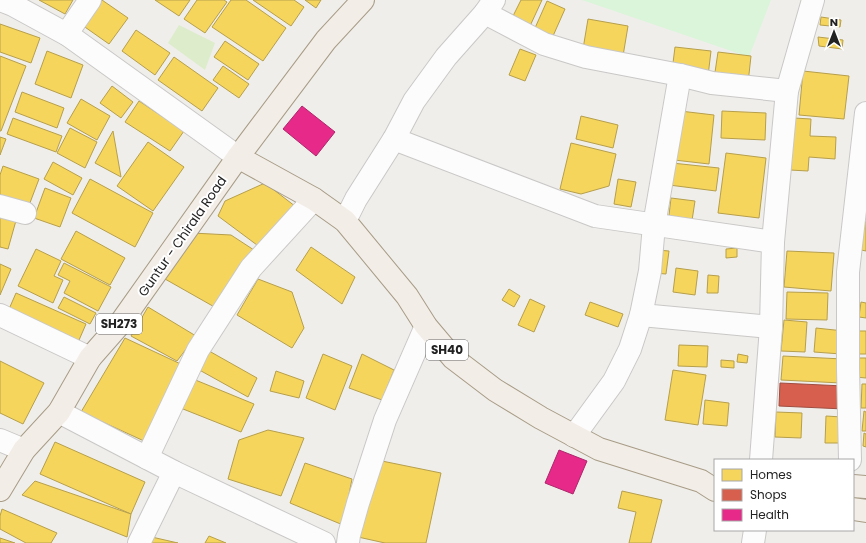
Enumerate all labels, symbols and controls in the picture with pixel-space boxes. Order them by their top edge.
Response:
north arrow [814,12,854,52]
text: N [830,14,838,30]
street label: Guntur - Chirala Road [134,172,231,300]
road number: SH273 [96,314,142,334]
road number: SH40 [426,340,468,360]
legend [714,459,854,531]
text: Homes [750,466,792,483]
text: Shops [750,486,787,503]
text: Health [750,506,789,523]

